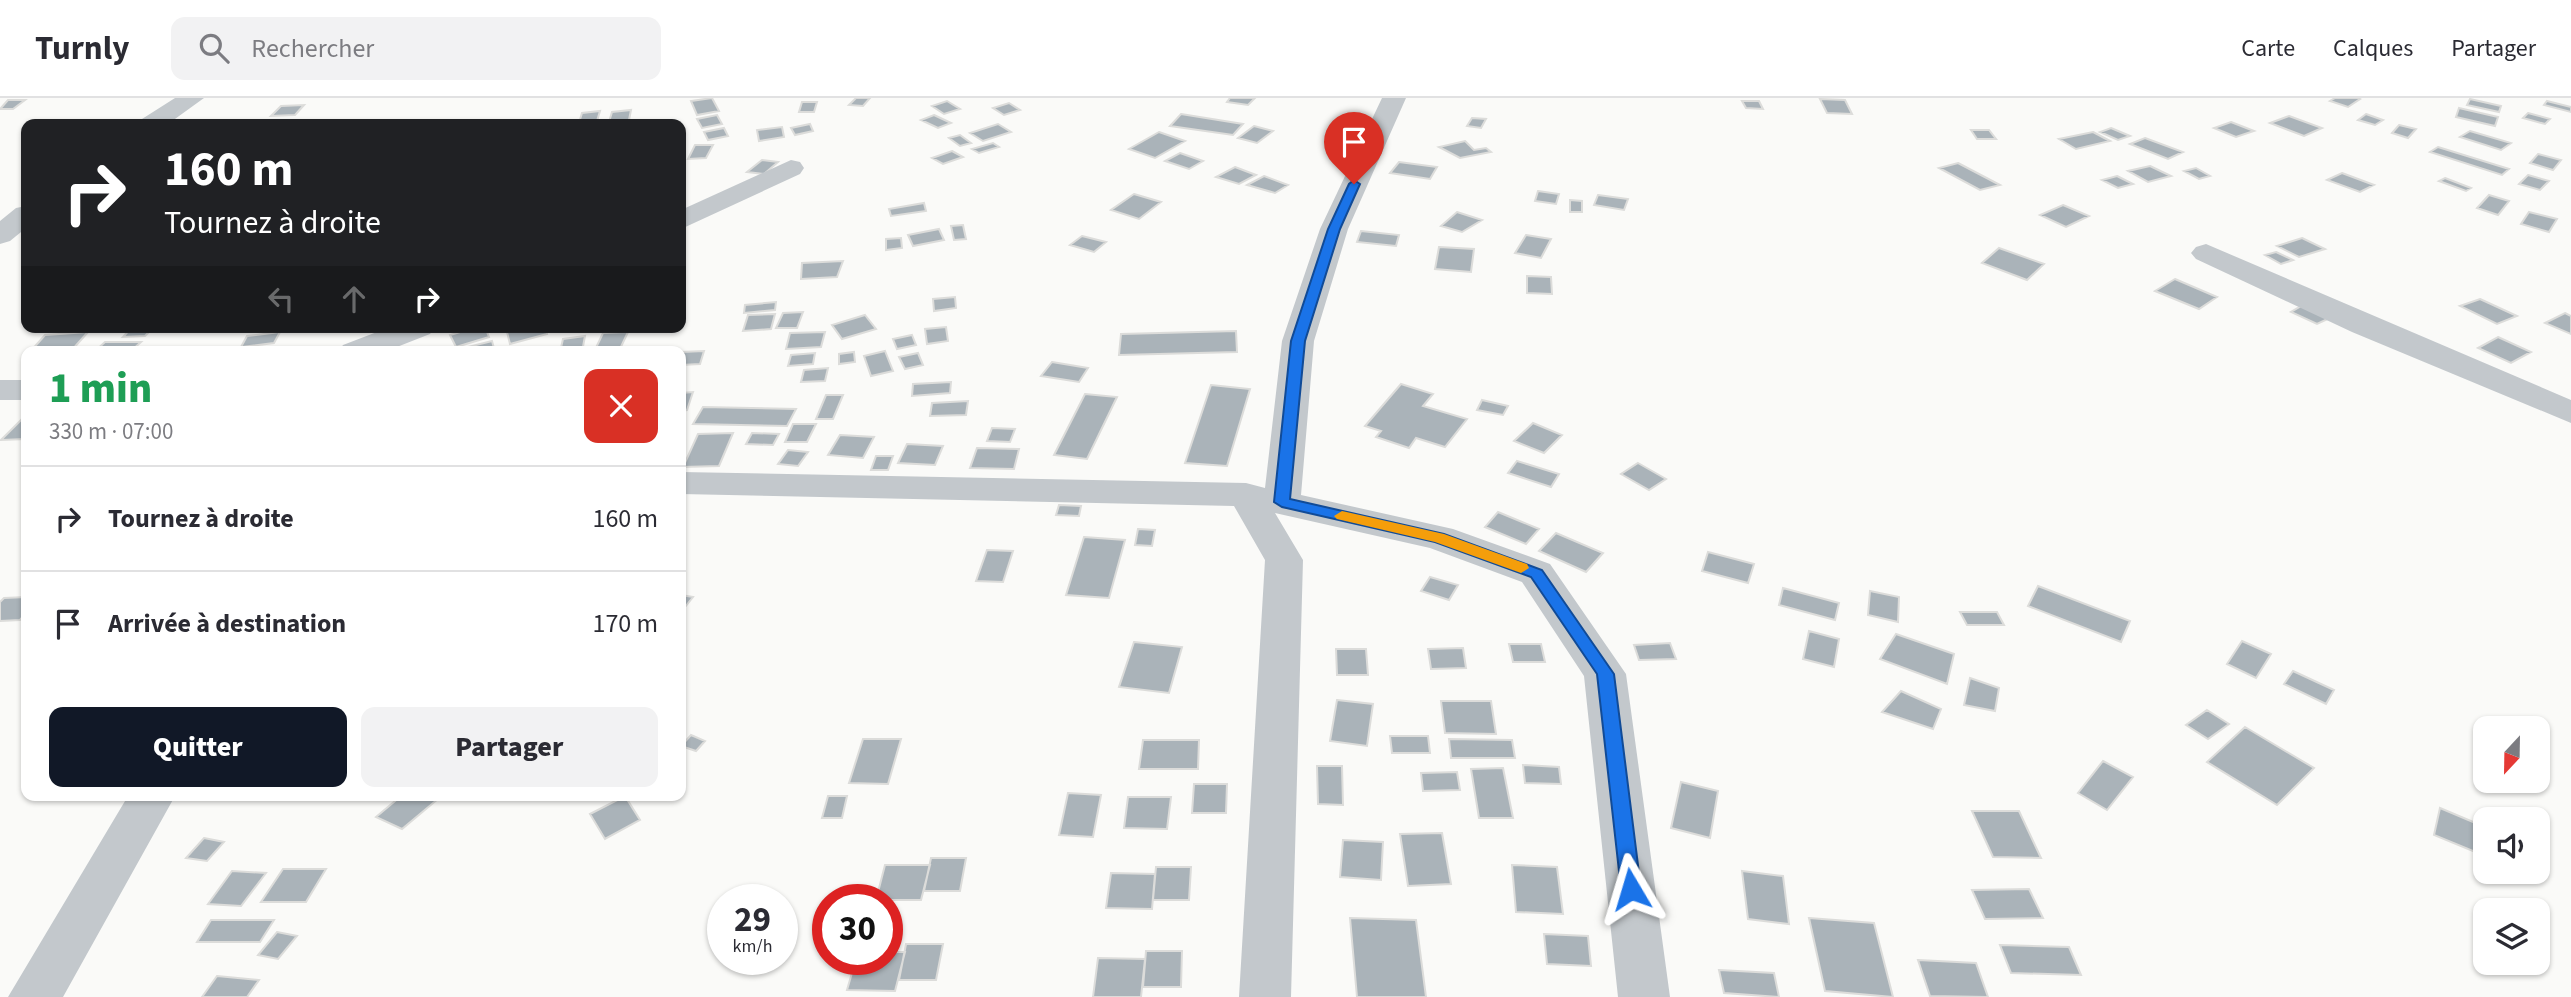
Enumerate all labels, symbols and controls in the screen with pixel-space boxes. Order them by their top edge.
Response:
search box [171,17,661,80]
text: Turnly [35,25,129,72]
icon: search [195,29,233,67]
text: Rechercher [251,30,374,67]
text: Carte [2241,31,2295,66]
text: Calques [2333,31,2413,66]
text: Partager [2451,31,2536,66]
pin [1324,112,1384,184]
icon: arrive [1335,123,1373,161]
text: 160 m [164,135,293,205]
icon: right [49,147,140,238]
text: Tournez à droite [164,200,381,246]
icon: left [262,280,300,318]
icon: ahead [335,280,373,318]
icon: right [408,280,446,318]
text: 1 min [49,359,152,419]
button: close [584,369,658,443]
text: 330 m · 07:00 [49,415,173,448]
icon: right [49,500,87,538]
text: Tournez à droite [108,500,294,537]
text: 160 m [592,500,658,537]
icon: arrive [49,605,87,643]
text: Arrivée à destination [108,605,346,642]
text: 170 m [592,605,658,642]
button: Quitter [49,707,347,787]
button: Partager [361,707,658,787]
north arrow [2473,716,2550,793]
map controls [2473,716,2550,975]
button: sound [2473,807,2550,884]
position arrow [1594,852,1668,926]
speed limit sign: 30 [812,884,903,975]
text: 29 [734,895,771,945]
button: layers [2473,898,2550,975]
text: km/h [733,934,772,959]

